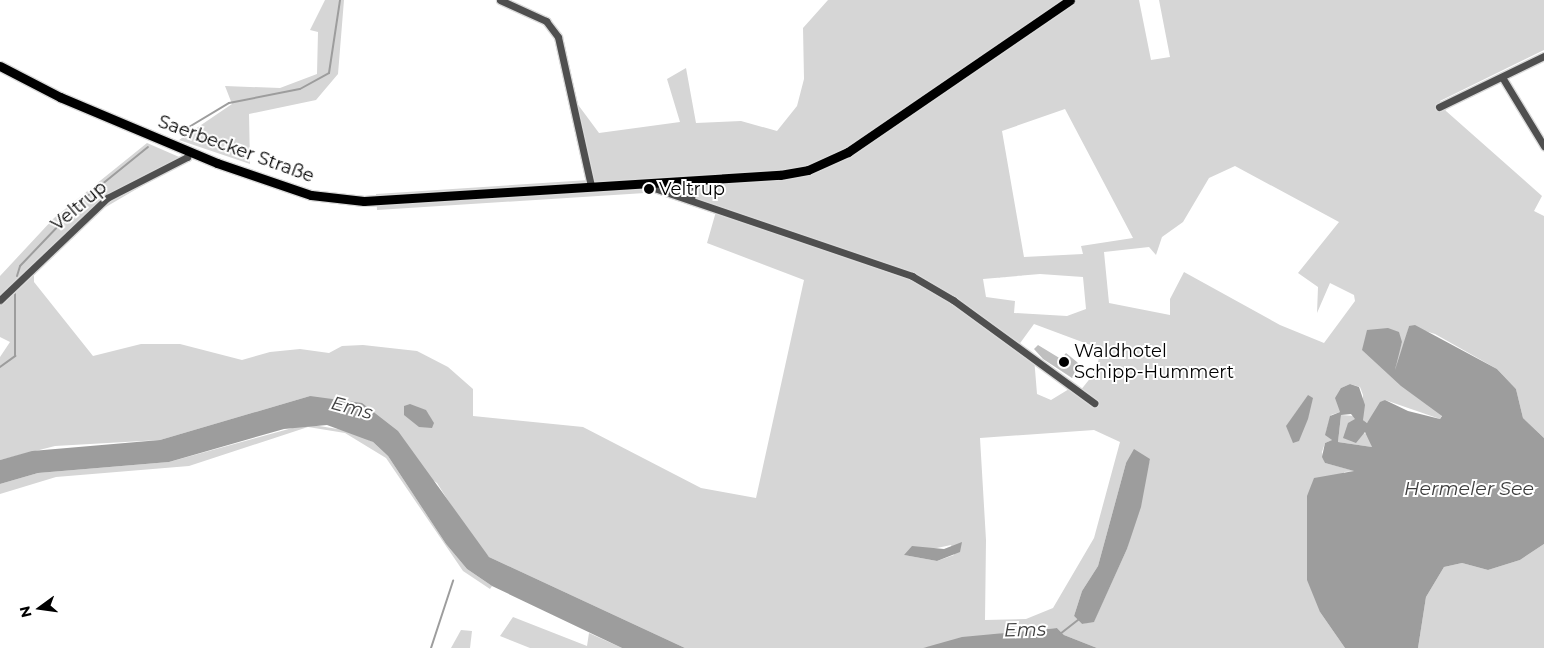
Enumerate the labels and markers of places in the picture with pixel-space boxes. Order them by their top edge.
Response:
place label: Veltrup [659,178,725,200]
marker: Veltrup [643,183,655,195]
place label: Waldhotel Schipp-Hummert [1074,341,1234,384]
marker: Waldhotel Schipp-Hummert [1058,356,1070,368]

